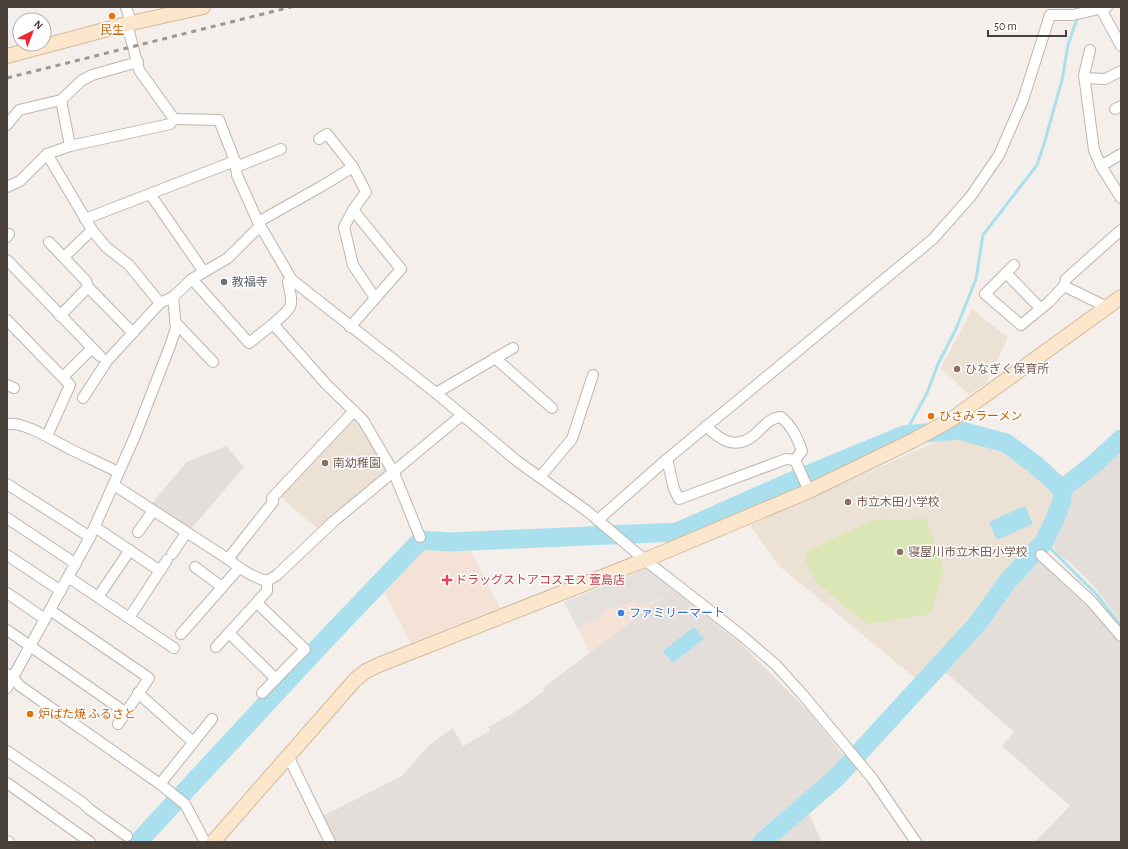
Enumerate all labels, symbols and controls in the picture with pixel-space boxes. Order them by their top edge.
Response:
marker: 民生 [107,11,117,21]
north arrow [12,12,52,52]
scale bar [988,12,1066,38]
text: N [32,18,45,32]
text: 50 m [994,20,1017,32]
place label: 民生 [100,24,124,36]
place label: 教福寺 [232,276,268,288]
marker: 教福寺 [219,277,229,287]
place label: ひなぎく保育所 [965,362,1049,375]
marker: ひなぎく保育所 [952,364,962,374]
place label: ひさみラーメン [939,410,1023,422]
marker: ひさみラーメン [926,411,936,421]
place label: 南幼稚園 [333,456,381,469]
marker: 南幼稚園 [320,458,330,468]
place label: 市立木田小学校 [856,495,940,508]
marker: 市立木田小学校 [843,497,853,507]
place label: 寝屋川市立木田小学校 [908,545,1028,558]
marker: 寝屋川市立木田小学校 [895,547,905,557]
place label: ドラッグストアコスモス 萱島店 [455,573,625,586]
marker: ドラッグストアコスモス 萱島店 [442,575,452,585]
place label: ファミリーマート [629,607,725,619]
marker: ファミリーマート [616,608,626,618]
place label: 炉ばた焼 ふるさと [38,708,136,720]
marker: 炉ばた焼 ふるさと [25,709,35,719]

